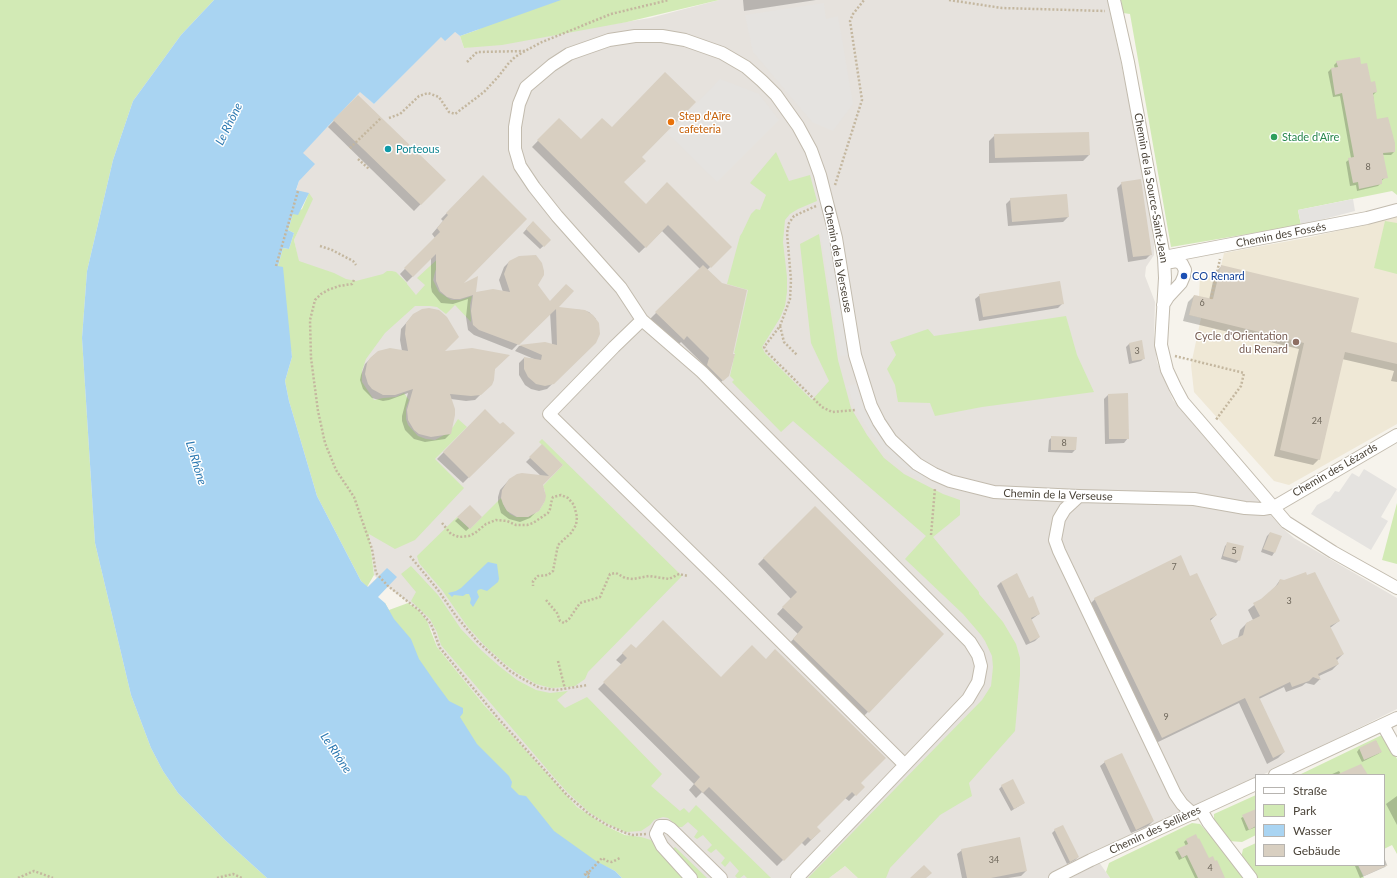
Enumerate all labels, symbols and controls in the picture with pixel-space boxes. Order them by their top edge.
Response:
water label: Le Rhône [213,100,245,148]
place label: Step d'Aïre cafeteria [679,109,731,135]
street label: Chemin de la Source-Saint-Jean [1131,112,1171,264]
marker: Step d'Aïre cafeteria [666,117,676,127]
place label: Stade d'Aïre [1282,130,1339,144]
marker: Stade d'Aïre [1269,132,1279,142]
place label: Porteous [396,142,439,156]
marker: Porteous [383,144,393,154]
house number: 8 [1365,162,1371,172]
street label: Chemin de la Verseuse [821,204,855,314]
street label: Chemin des Fossés [1235,220,1327,250]
place label: CO Renard [1192,269,1245,283]
marker: CO Renard [1179,271,1189,281]
house number: 6 [1199,298,1205,308]
place label: Cycle d'Orientation du Renard [1195,329,1288,355]
marker: Cycle d'Orientation du Renard [1291,337,1301,347]
house number: 3 [1134,346,1140,356]
house number: 24 [1312,416,1322,426]
house number: 8 [1061,438,1067,448]
water label: Le Rhône [182,439,210,487]
street label: Chemin des Lézards [1290,440,1380,500]
street label: Chemin de la Verseuse [1003,486,1113,504]
house number: 5 [1231,546,1237,556]
house number: 7 [1171,562,1177,572]
house number: 3 [1286,596,1292,606]
house number: 9 [1163,712,1169,722]
water label: Le Rhône [317,730,355,776]
legend [1255,774,1385,866]
text: Straße [1293,783,1327,798]
street label: Chemin des Sellières [1107,803,1203,857]
text: Park [1293,803,1316,818]
text: Wasser [1293,823,1332,838]
text: Gebäude [1293,843,1340,858]
house number: 34 [989,855,999,865]
house number: 4 [1207,863,1213,873]

